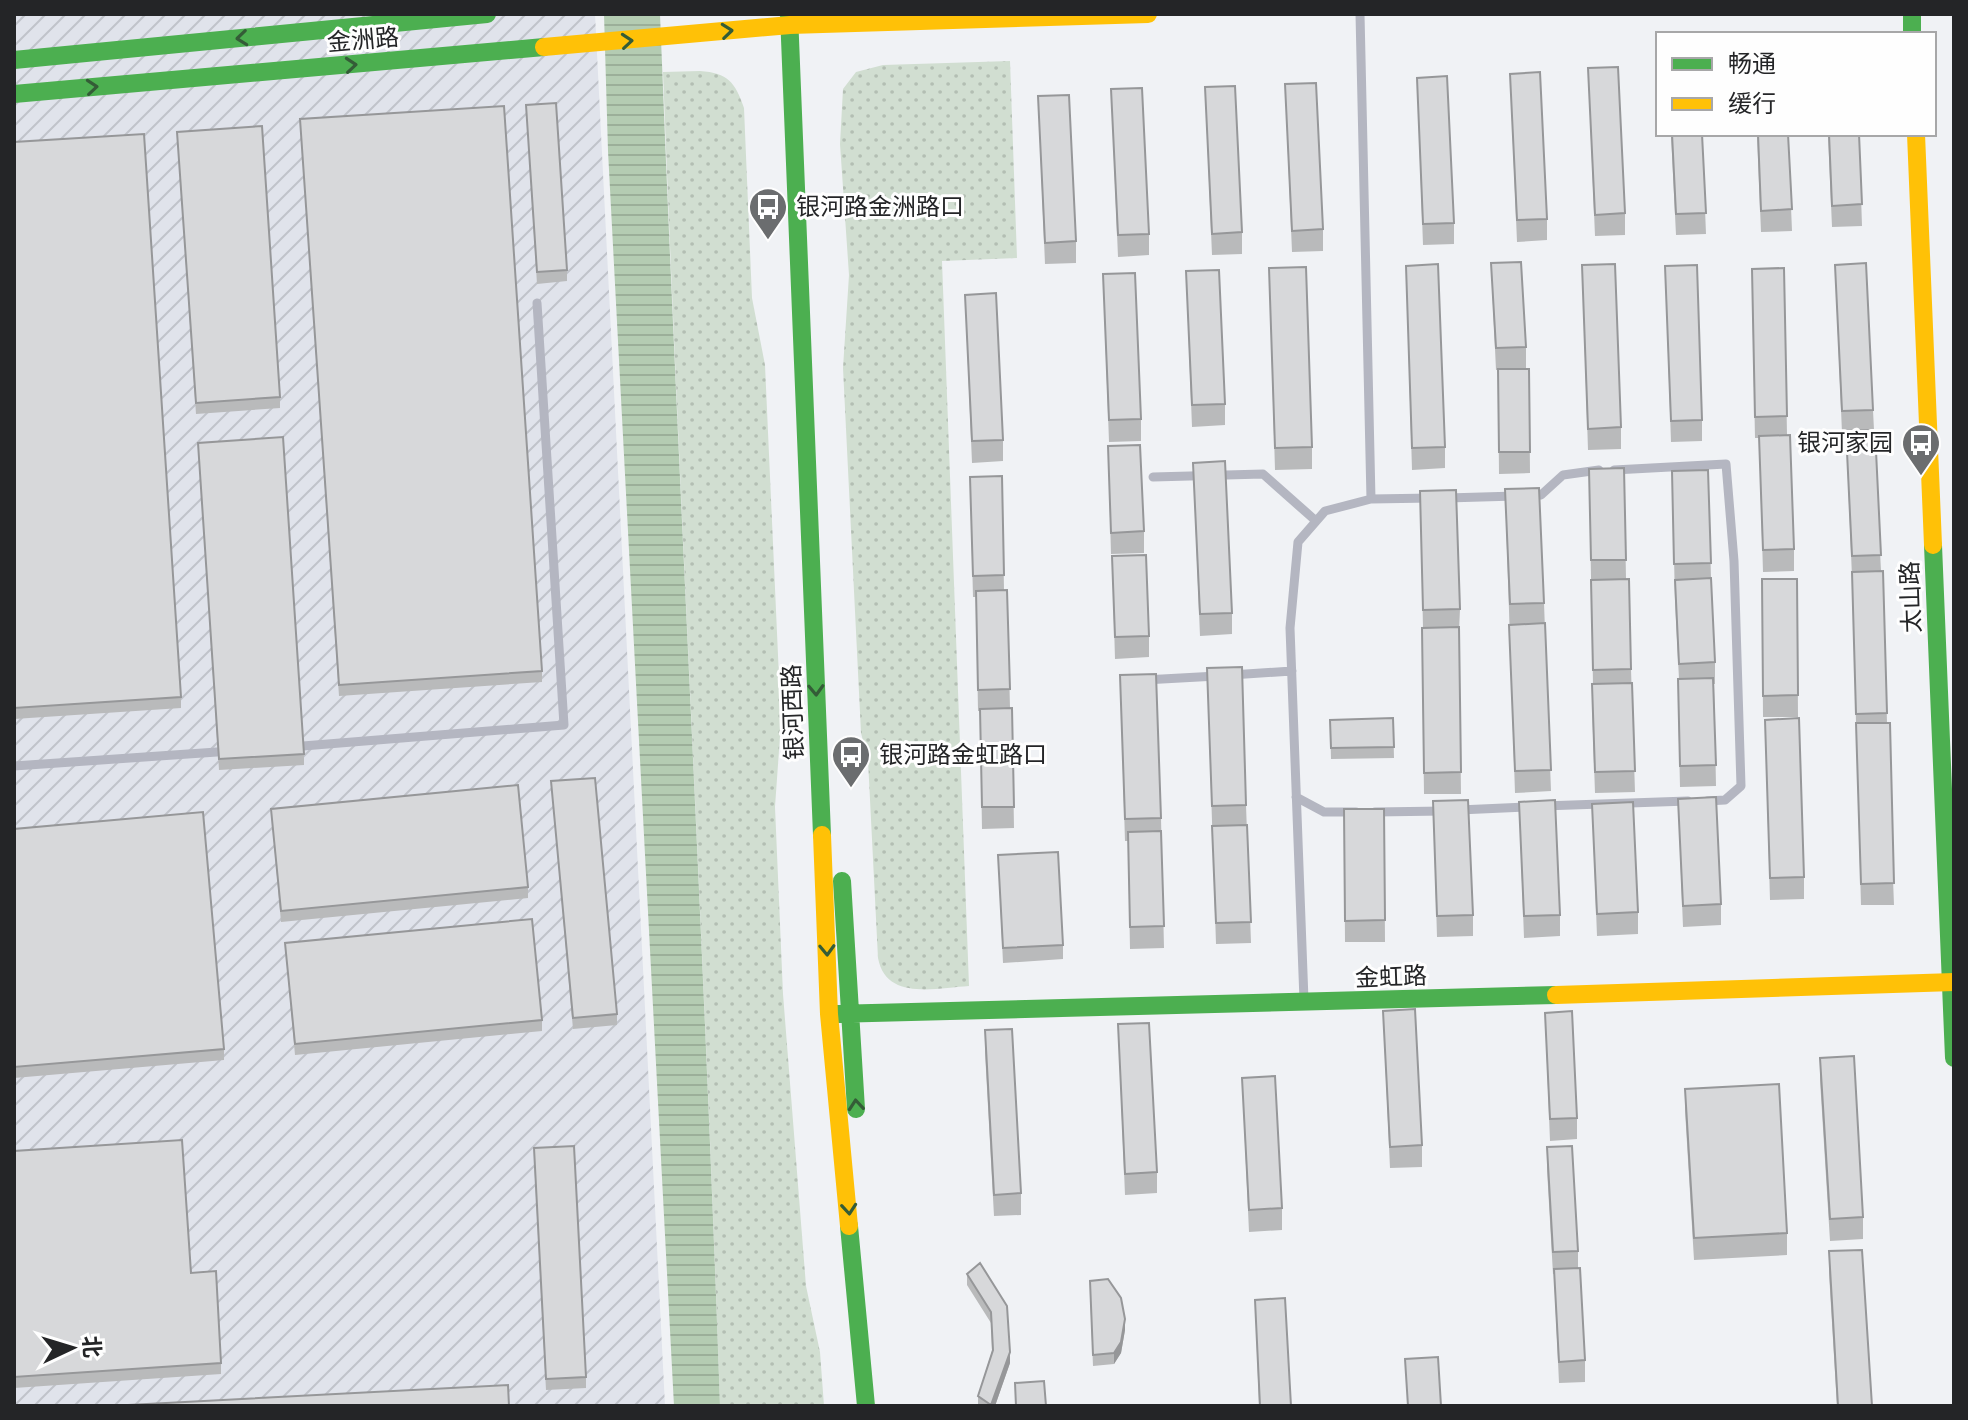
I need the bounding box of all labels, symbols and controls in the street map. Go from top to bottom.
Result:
street label: 金洲路 [326,21,400,58]
one-way arrow [721,23,734,40]
one-way arrow [236,29,249,46]
legend [1656,32,1936,136]
one-way arrow [621,33,634,50]
text: 畅通 [1728,48,1776,79]
one-way arrow [345,57,358,74]
one-way arrow [86,79,99,96]
text: 缓行 [1728,88,1776,119]
bus stop icon: 银河路金洲路口 [747,186,789,241]
place label: 银河路金洲路口 [796,191,964,222]
bus stop icon: 银河家园 [1900,422,1942,477]
place label: 银河家园 [1797,427,1893,458]
street label: 太山路 [1894,560,1927,634]
street label: 银河西路 [775,664,810,761]
one-way arrow [807,684,824,697]
bus stop icon: 银河路金虹路口 [830,734,872,789]
place label: 银河路金虹路口 [879,739,1047,770]
one-way arrow [818,944,835,957]
street label: 金虹路 [1354,960,1428,993]
one-way arrow [848,1098,865,1111]
one-way arrow [840,1203,857,1216]
north arrow [32,1308,112,1388]
text: 北 [77,1335,107,1359]

